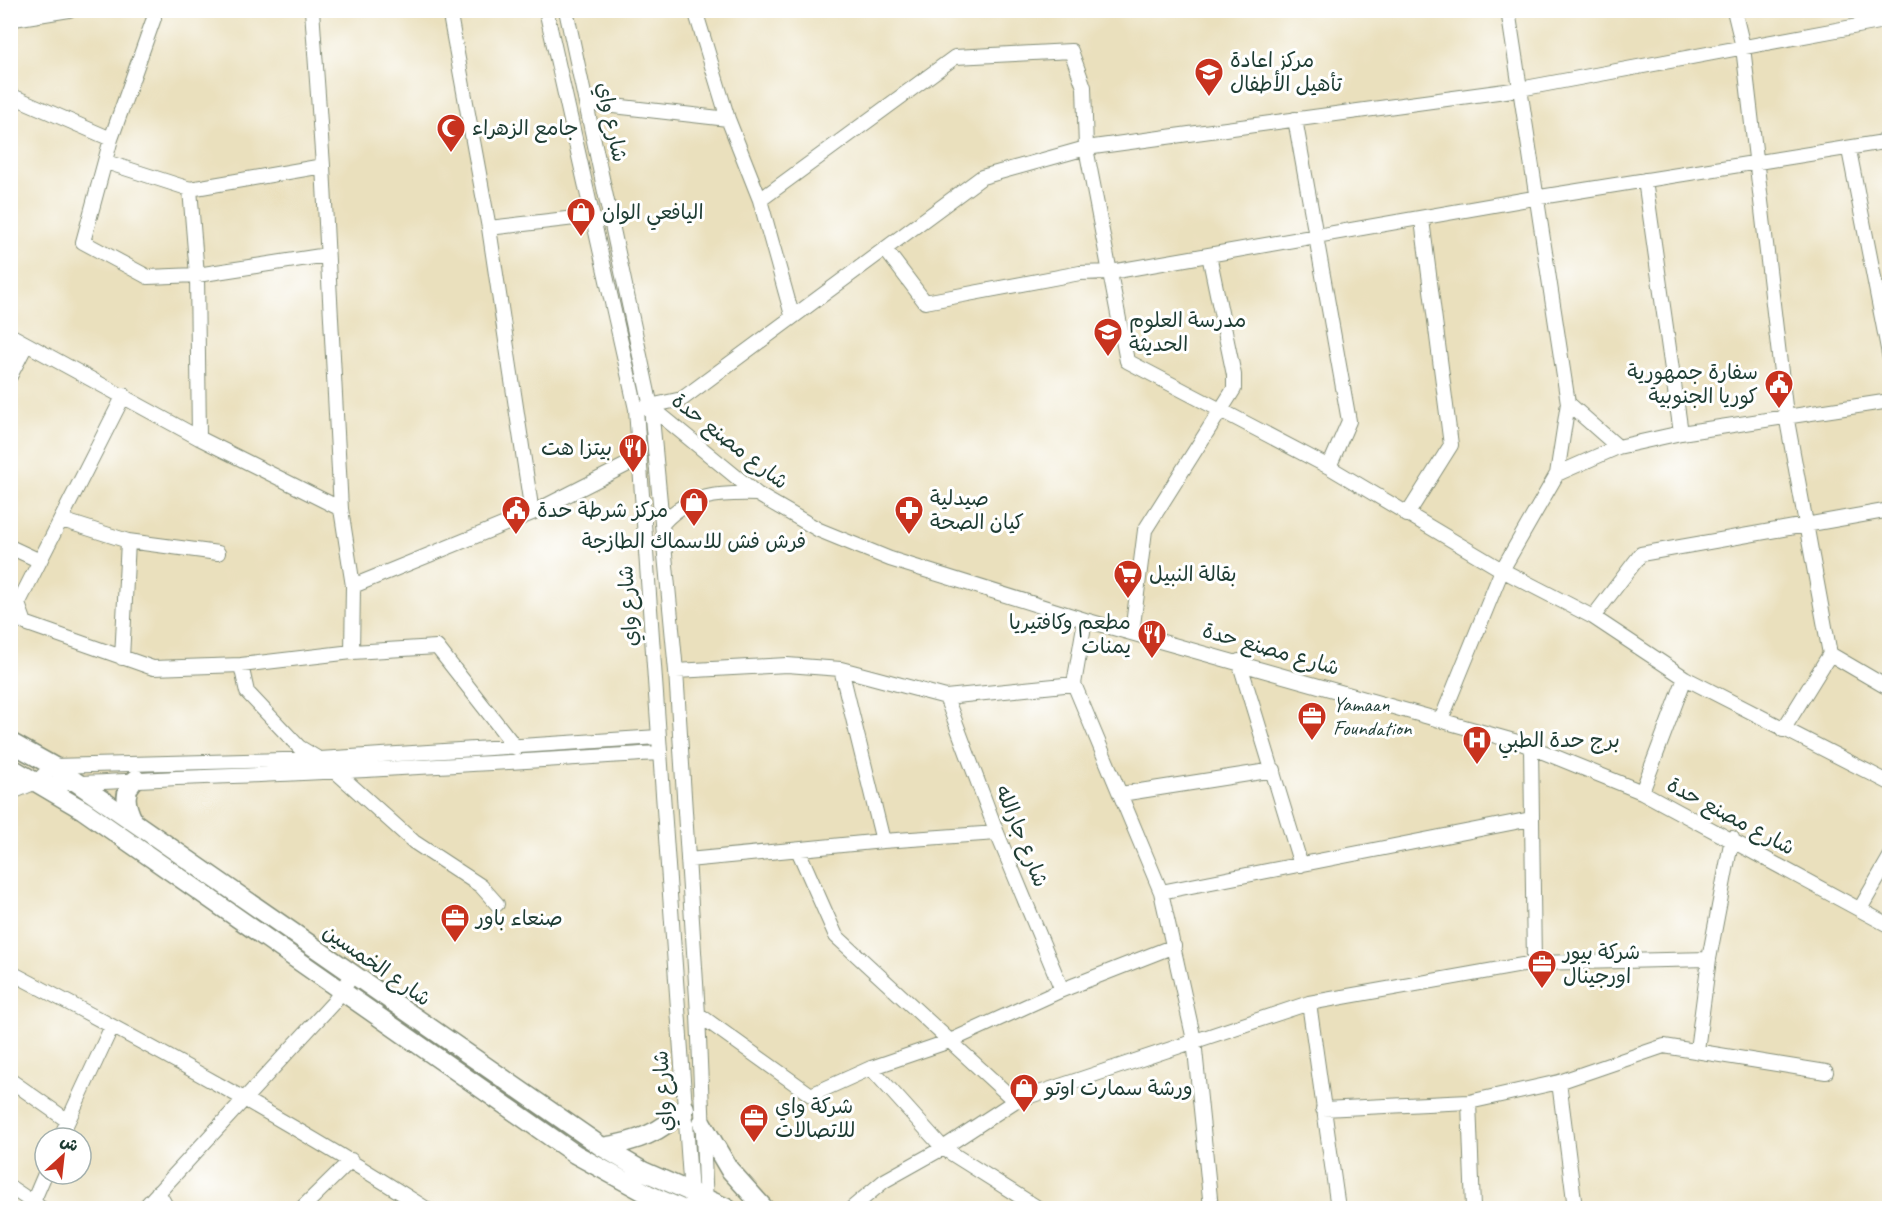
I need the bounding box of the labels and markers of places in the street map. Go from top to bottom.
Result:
place label: مركز اعادة تأهيل الأطفال [1230,47,1343,97]
school or university icon: مركز اعادة تأهيل الأطفال [1193,56,1225,98]
mosque icon: جامع الزهراء [435,112,467,154]
place label: جامع الزهراء [472,115,579,143]
shop icon: اليافعي الوان [565,196,597,238]
place label: اليافعي الوان [602,199,704,231]
place label: مدرسة العلوم الحديثة [1129,307,1246,357]
school or university icon: مدرسة العلوم الحديثة [1092,316,1124,358]
place label: سفارة جمهورية كوريا الجنوبية [1627,359,1758,410]
public building icon: سفارة جمهورية كوريا الجنوبية [1763,368,1795,410]
restaurant icon: بيتزا هت [617,432,649,474]
place label: بيتزا هت [541,435,612,461]
place label: صيدلية كيان الصحة [930,485,1024,535]
shop icon: فرش فش للاسماك الطازجة [678,486,710,528]
public building icon: مركز شرطة حدة [500,494,532,536]
pharmacy icon: صيدلية كيان الصحة [893,494,925,536]
place label: مركز شرطة حدة [537,497,668,523]
place label: فرش فش للاسماك الطازجة [582,528,806,554]
supermarket icon: بقالة النبيل [1112,558,1144,600]
place label: بقالة النبيل [1149,561,1237,587]
place label: مطعم وكافتيريا يمنات [1009,609,1131,659]
restaurant icon: مطعم وكافتيريا يمنات [1136,618,1168,660]
place label: Yamaan Foundation [1333,691,1412,741]
office icon: Yamaan Foundation [1296,700,1328,742]
hospital icon: برج حدة الطبي [1461,724,1493,766]
place label: برج حدة الطبي [1498,727,1620,759]
office icon: صنعاء باور [439,902,471,944]
place label: صنعاء باور [474,905,563,931]
place label: شركة بيور اورجينال [1561,939,1640,989]
office icon: شركة بيور اورجينال [1526,948,1558,990]
shop icon: ورشة سمارت اوتو [1008,1072,1040,1114]
place label: ورشة سمارت اوتو [1043,1075,1193,1101]
place label: شركة واي للاتصالات [775,1093,855,1143]
office icon: شركة واي للاتصالات [738,1102,770,1144]

